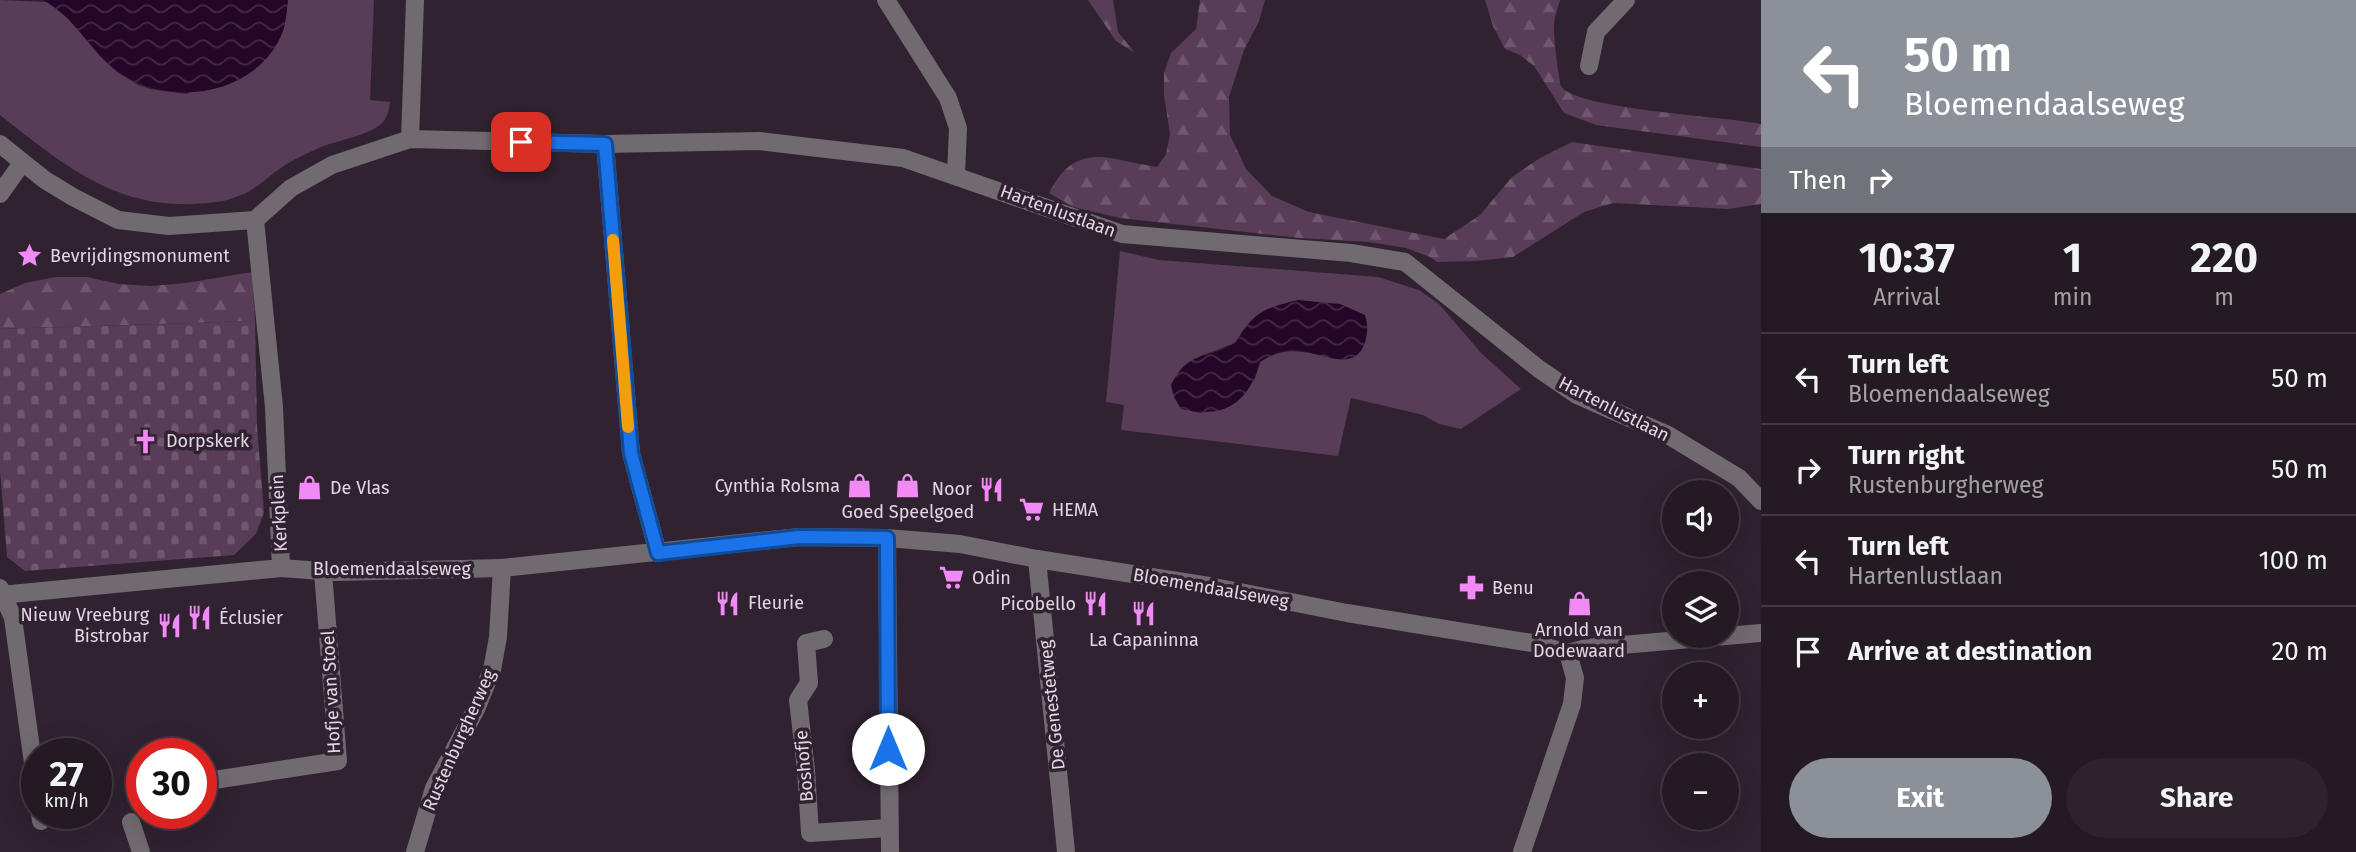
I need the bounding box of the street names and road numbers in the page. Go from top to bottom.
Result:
street label: Hartenlustlaan [997,180,1119,242]
street label: Hartenlustlaan [1555,372,1673,446]
street label: Kerkplein [266,474,292,552]
street label: Bloemendaalseweg [313,558,472,580]
street label: Bloemendaalseweg [1131,563,1291,613]
street label: Hofje van Stoel [317,630,345,754]
street label: De Genestetweg [1034,638,1070,771]
street label: Rustenburgherweg [418,665,500,814]
street label: Boshofje [790,729,818,803]

